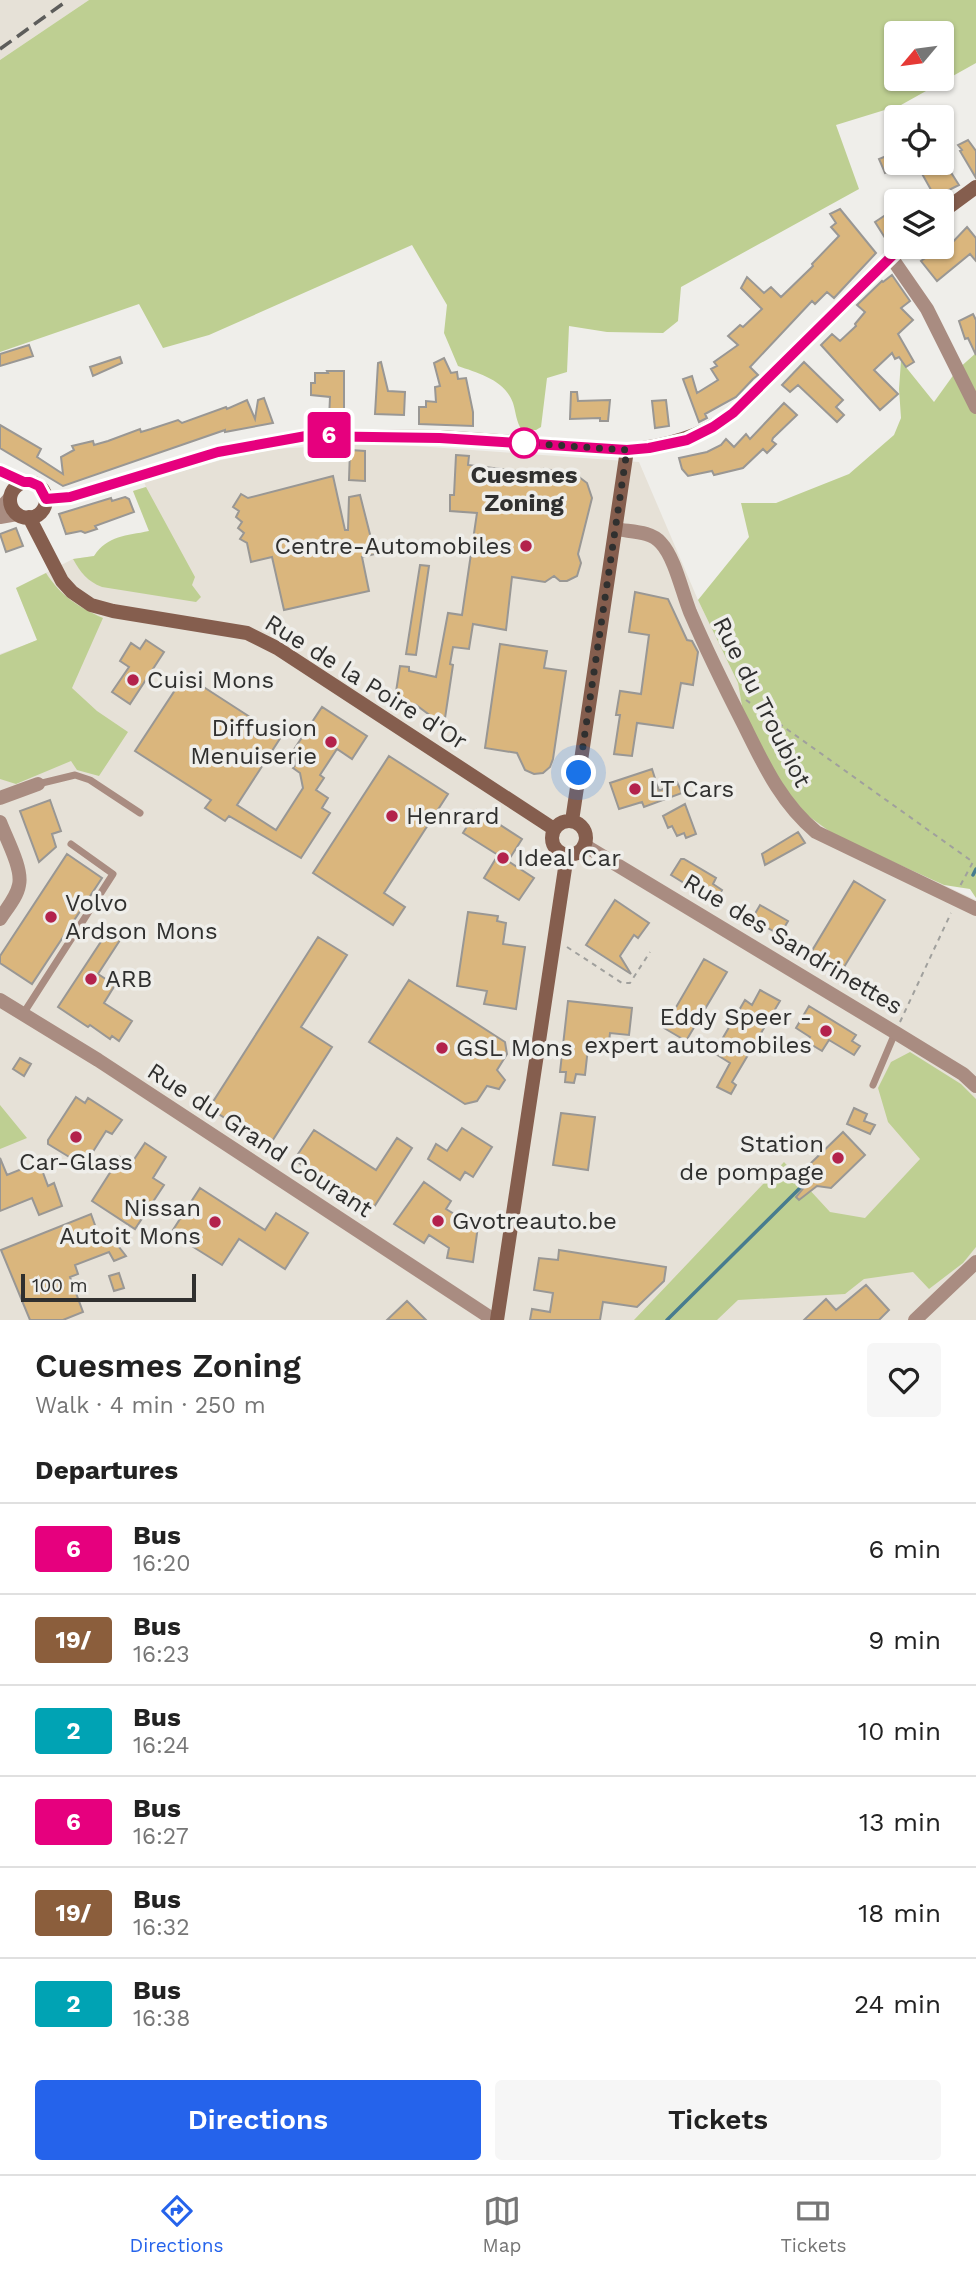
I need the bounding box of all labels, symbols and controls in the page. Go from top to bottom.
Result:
north arrow [884,21,954,91]
map controls [884,21,954,259]
button: locate [884,105,954,175]
button: layers [884,189,954,259]
line badge: 6 [306,412,352,458]
text: 6 [322,421,336,449]
marker: Cuesmes Zoning [509,428,539,458]
place label: Cuesmes Zoning [470,461,578,517]
place label: Centre-Automobiles [275,532,512,560]
marker: Centre-Automobiles [518,538,534,554]
street label: Rue de la Poire d'Or [260,608,472,756]
street label: Rue du Troubiot [707,612,817,792]
place label: Cuisi Mons [147,666,274,694]
marker: Cuisi Mons [125,672,141,688]
place label: Diffusion Menuiserie [190,714,317,770]
marker: Diffusion Menuiserie [323,734,339,750]
your location [561,755,596,790]
place label: LT Cars [649,775,734,803]
marker: LT Cars [627,781,643,797]
place label: Henrard [406,802,500,830]
marker: Henrard [384,808,400,824]
place label: Ideal Car [517,844,621,872]
marker: Ideal Car [495,850,511,866]
street label: Rue des Sandrinettes [678,867,908,1021]
place label: Volvo Ardson Mons [65,889,218,945]
marker: Volvo Ardson Mons [43,909,59,925]
place label: ARB [105,965,152,993]
marker: ARB [83,971,99,987]
place label: Eddy Speer - expert automobiles [584,1003,812,1059]
marker: Eddy Speer - expert automobiles [818,1023,834,1039]
place label: GSL Mons [456,1034,573,1062]
marker: GSL Mons [434,1040,450,1056]
street label: Rue du Grand Courant [142,1057,378,1223]
marker: Car-Glass [68,1129,84,1145]
place label: Station de pompage [679,1130,824,1186]
place label: Car-Glass [19,1148,133,1176]
marker: Station de pompage [830,1150,846,1166]
place label: Nissan Autoit Mons [59,1194,201,1250]
place label: Gvotreauto.be [452,1207,617,1235]
marker: Gvotreauto.be [430,1213,446,1229]
marker: Nissan Autoit Mons [207,1214,223,1230]
scale bar [21,1271,196,1303]
text: 100 m [32,1274,88,1297]
button: heart [867,1343,941,1417]
text: Cuesmes Zoning [35,1346,301,1385]
text: Walk · 4 min · 250 m [35,1392,266,1419]
text: Departures [35,1455,178,1485]
text: Bus [133,1520,181,1550]
text: 6 min [869,1534,941,1564]
text: 6 [66,1535,81,1563]
text: 16:20 [133,1550,190,1577]
text: Bus [133,1611,181,1641]
text: 9 min [868,1625,941,1655]
text: 19/ [56,1626,91,1654]
text: 16:23 [133,1641,190,1668]
text: Bus [133,1702,181,1732]
text: 10 min [858,1716,941,1746]
text: 2 [66,1717,81,1745]
text: 16:24 [133,1732,190,1759]
text: Bus [133,1793,181,1823]
text: 13 min [859,1807,941,1837]
text: 6 [66,1808,81,1836]
text: 16:27 [133,1823,189,1850]
text: Bus [133,1884,181,1914]
text: 18 min [858,1898,941,1928]
text: 19/ [56,1899,91,1927]
text: 16:32 [133,1914,190,1941]
text: Bus [133,1975,181,2005]
text: 24 min [854,1989,941,2019]
text: 2 [66,1990,81,2018]
text: 16:38 [133,2005,190,2032]
button: Directions [35,2080,481,2160]
button: Tickets [495,2080,941,2160]
tab: Directions [130,2192,223,2257]
tab: Map [483,2192,521,2257]
tab: Tickets [780,2192,846,2257]

